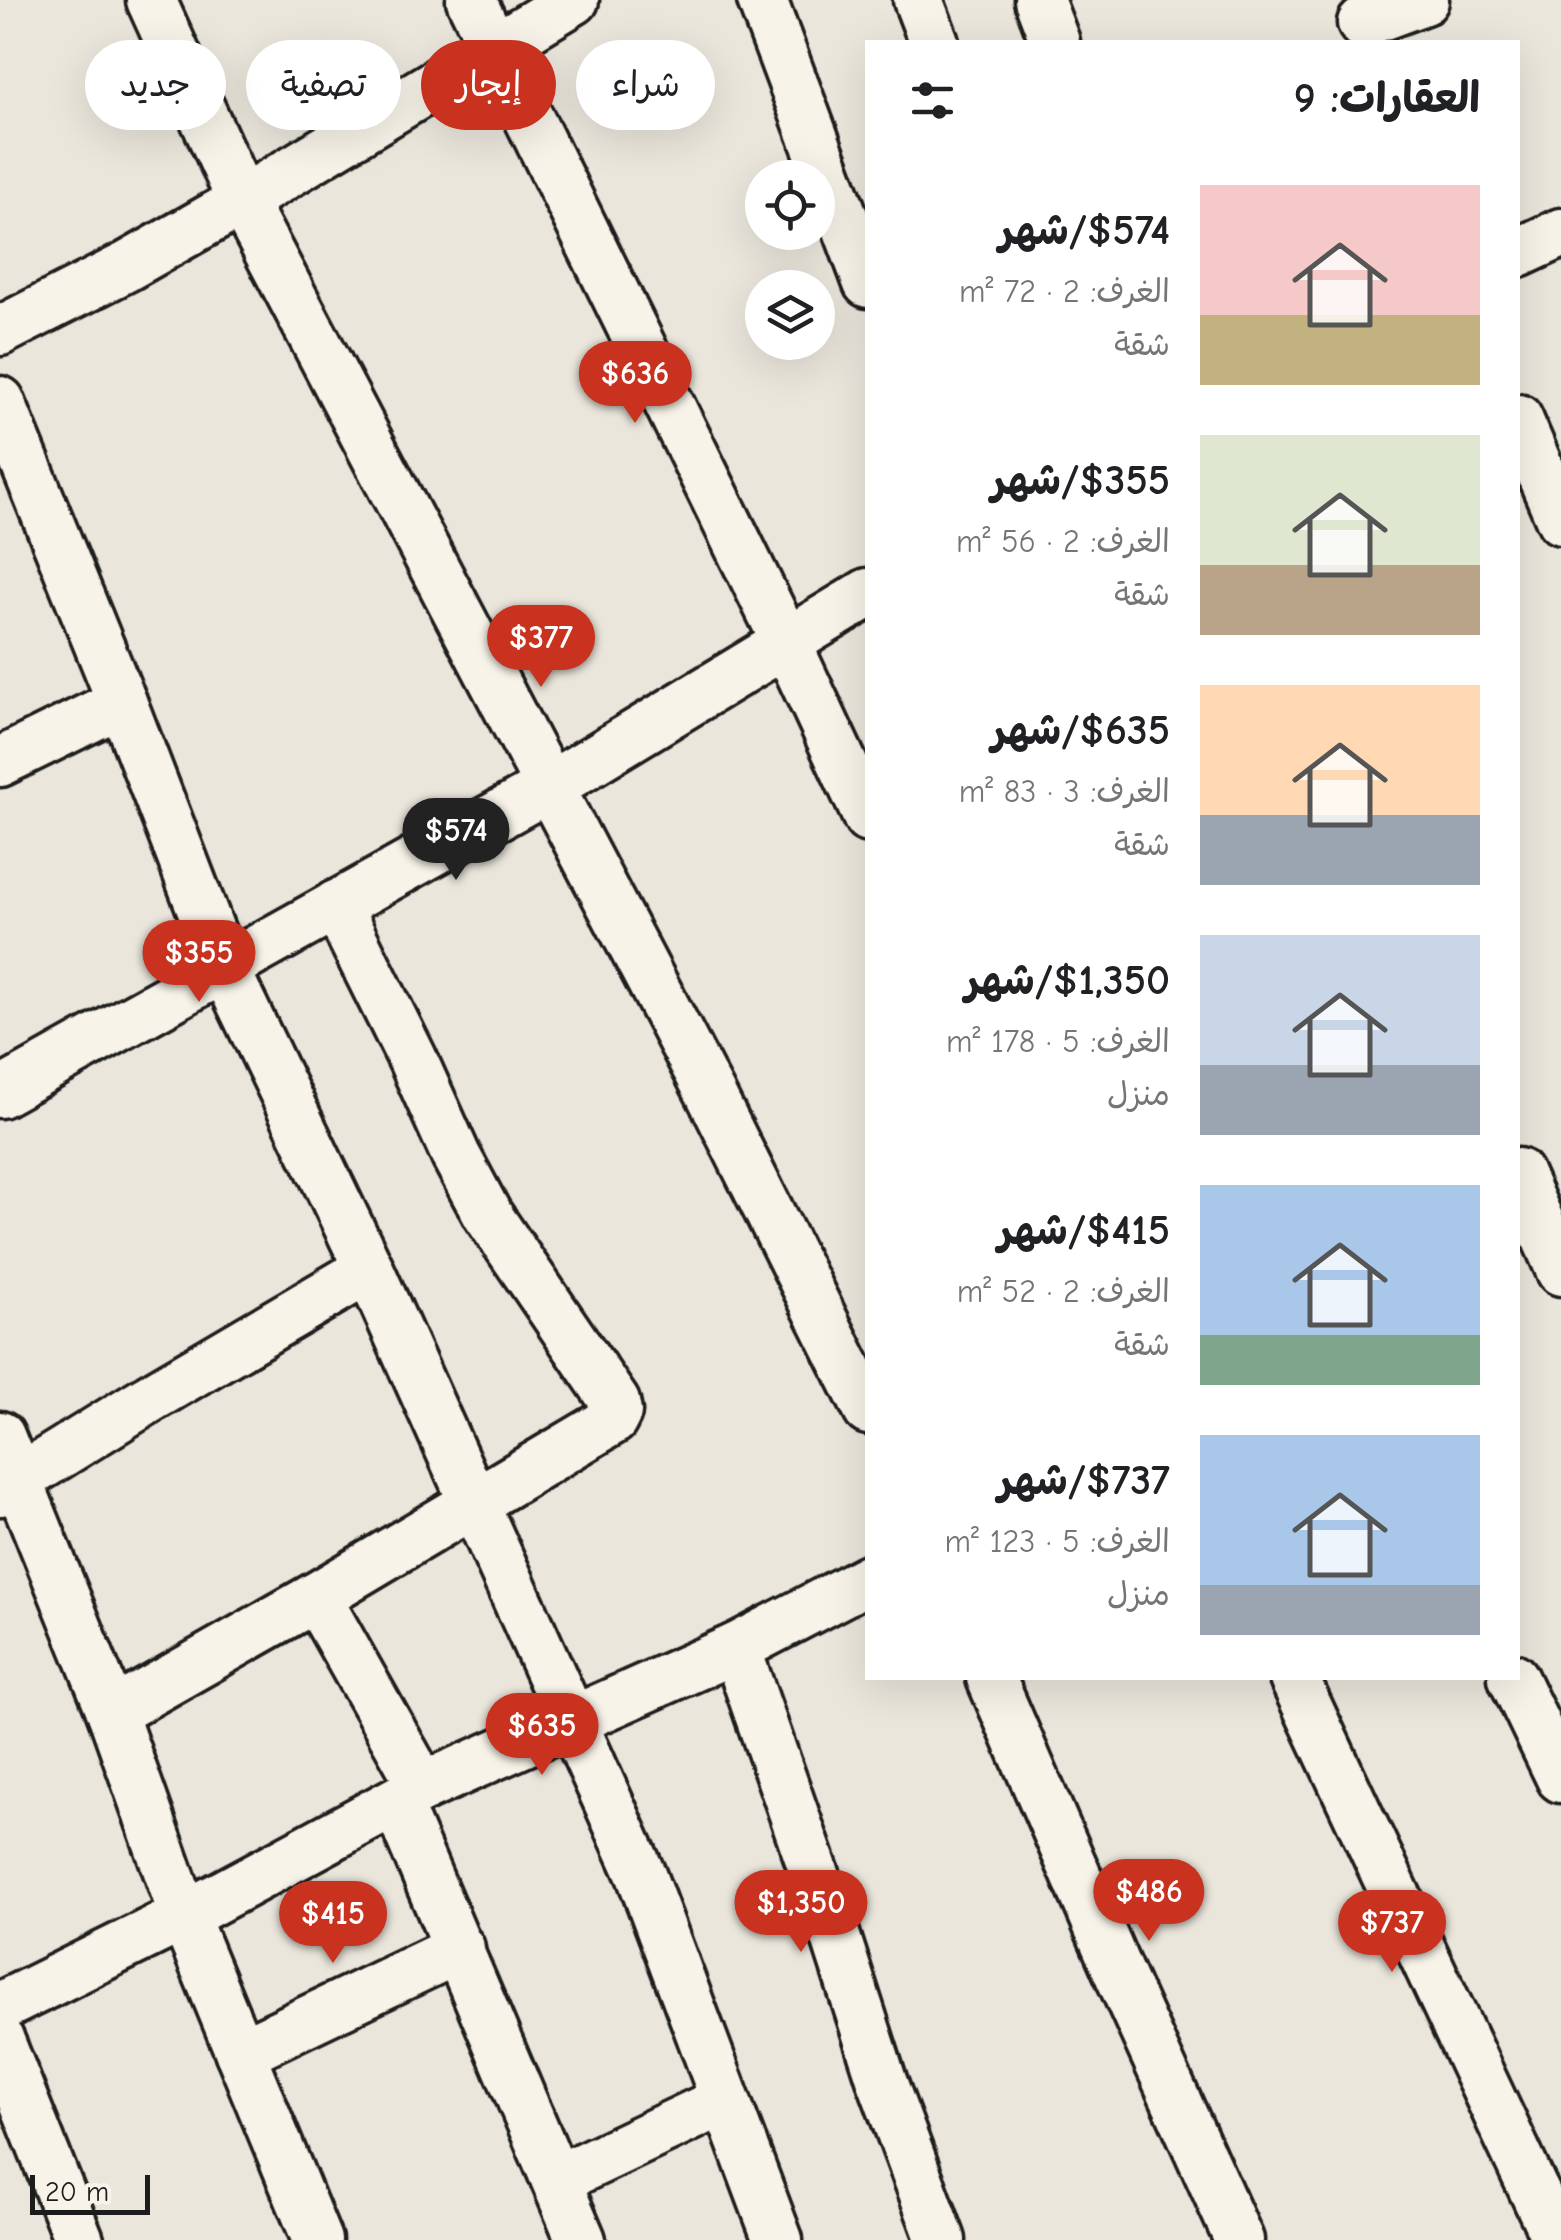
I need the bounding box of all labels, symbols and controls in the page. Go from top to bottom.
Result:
chip: جديد [85,40,226,130]
chip: تصفية [246,40,401,130]
chip: إيجار [421,40,556,130]
chip: شراء [576,40,715,130]
icon: filters [905,73,960,128]
text: العقارات: 9 [1294,74,1480,123]
map controls [745,160,835,360]
button: locate [745,160,835,250]
text: $574/شهر [999,206,1170,255]
icon: home [1280,225,1400,345]
button: layers [745,270,835,360]
text: الغرف: 2 · 72 m² [959,273,1170,310]
text: شقة [1114,326,1170,363]
pin: $636 [576,341,694,426]
text: $636 [601,355,669,392]
text: $355/شهر [991,456,1170,505]
icon: home [1280,475,1400,595]
text: الغرف: 2 · 56 m² [956,523,1170,560]
text: شقة [1114,576,1170,613]
pin: $377 [482,605,600,690]
text: $377 [509,619,573,656]
text: $635/شهر [992,706,1170,755]
icon: home [1280,725,1400,845]
text: الغرف: 3 · 83 m² [959,773,1170,810]
pin: $574 [397,798,515,883]
text: $574 [424,812,488,849]
text: شقة [1114,826,1170,863]
pin: $355 [140,920,258,1005]
text: $355 [164,934,234,971]
text: $1,350/شهر [965,956,1170,1005]
icon: home [1280,975,1400,1095]
text: الغرف: 5 · 178 m² [946,1023,1170,1060]
text: منزل [1107,1076,1170,1113]
text: $415/شهر [998,1206,1170,1255]
icon: home [1280,1225,1400,1345]
text: الغرف: 2 · 52 m² [957,1273,1170,1310]
text: شقة [1114,1326,1170,1363]
text: $737/شهر [998,1456,1170,1505]
icon: home [1280,1475,1400,1595]
text: الغرف: 5 · 123 m² [945,1523,1170,1560]
text: منزل [1107,1576,1170,1613]
pin: $635 [483,1693,601,1778]
text: $635 [508,1707,576,1744]
pin: $486 [1090,1859,1208,1944]
pin: $1,350 [720,1870,882,1955]
text: $486 [1115,1873,1183,1910]
pin: $415 [274,1881,392,1966]
text: $1,350 [756,1884,846,1921]
pin: $737 [1333,1890,1451,1975]
text: $415 [301,1895,365,1932]
text: $737 [1360,1904,1424,1941]
scale bar [30,2170,150,2214]
text: 20 m [45,2176,109,2208]

